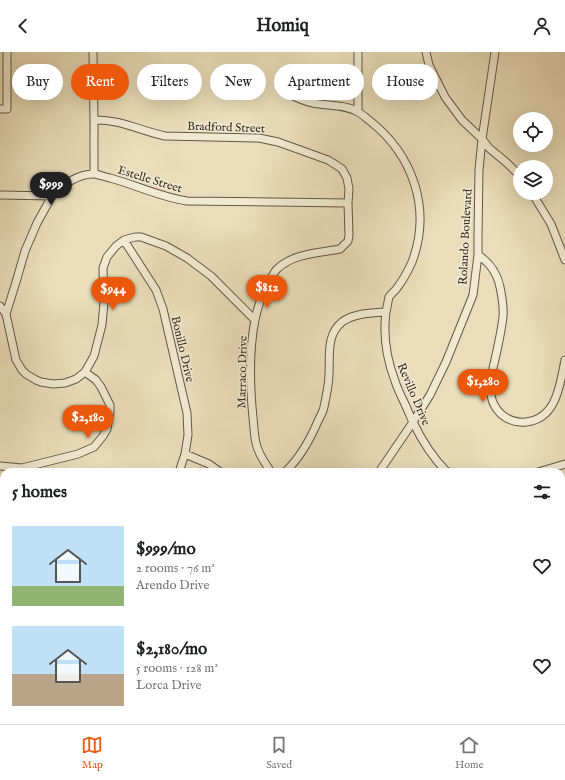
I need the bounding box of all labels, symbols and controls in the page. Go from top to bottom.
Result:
icon: back [12,15,34,37]
text: Homiq [256,15,309,38]
icon: person [531,15,553,37]
chip: Buy [12,64,63,100]
chip: Rent [71,64,129,100]
chip: Filters [137,64,202,100]
chip: New [210,64,266,100]
chip: Apartment [274,64,364,100]
chip: House [372,64,438,100]
map controls [513,112,553,200]
button: locate [513,112,553,152]
street label: Bradford Street [187,119,265,136]
button: layers [513,160,553,200]
street label: Estelle Street [116,163,184,196]
pin: $999 [27,172,75,206]
text: $999 [39,176,63,193]
street label: Rolando Boulevard [455,188,476,286]
pin: $812 [243,275,291,309]
pin: $944 [89,277,137,311]
text: $812 [255,279,279,296]
text: $944 [100,281,126,298]
street label: Bonillo Drive [168,315,198,384]
street label: Marraco Drive [234,335,251,408]
street label: Revillo Drive [394,361,434,428]
pin: $1,280 [450,369,516,403]
text: $1,280 [466,373,500,390]
pin: $2,180 [55,405,121,439]
text: $2,180 [71,409,105,426]
icon: filters [531,481,553,503]
text: 5 homes [12,482,67,503]
text: $999/mo [136,539,196,560]
icon: home [44,542,92,590]
icon: heart [531,555,553,577]
text: 2 rooms · 76 m² [136,560,215,577]
text: Arendo Drive [136,577,210,594]
text: $2,180/mo [136,639,207,660]
icon: home [44,642,92,690]
icon: heart [531,655,553,677]
text: 5 rooms · 128 m² [136,660,218,677]
text: Lorca Drive [136,677,201,694]
tab: Map [81,734,103,772]
tab: Saved [266,734,292,772]
tab: Home [455,734,484,772]

